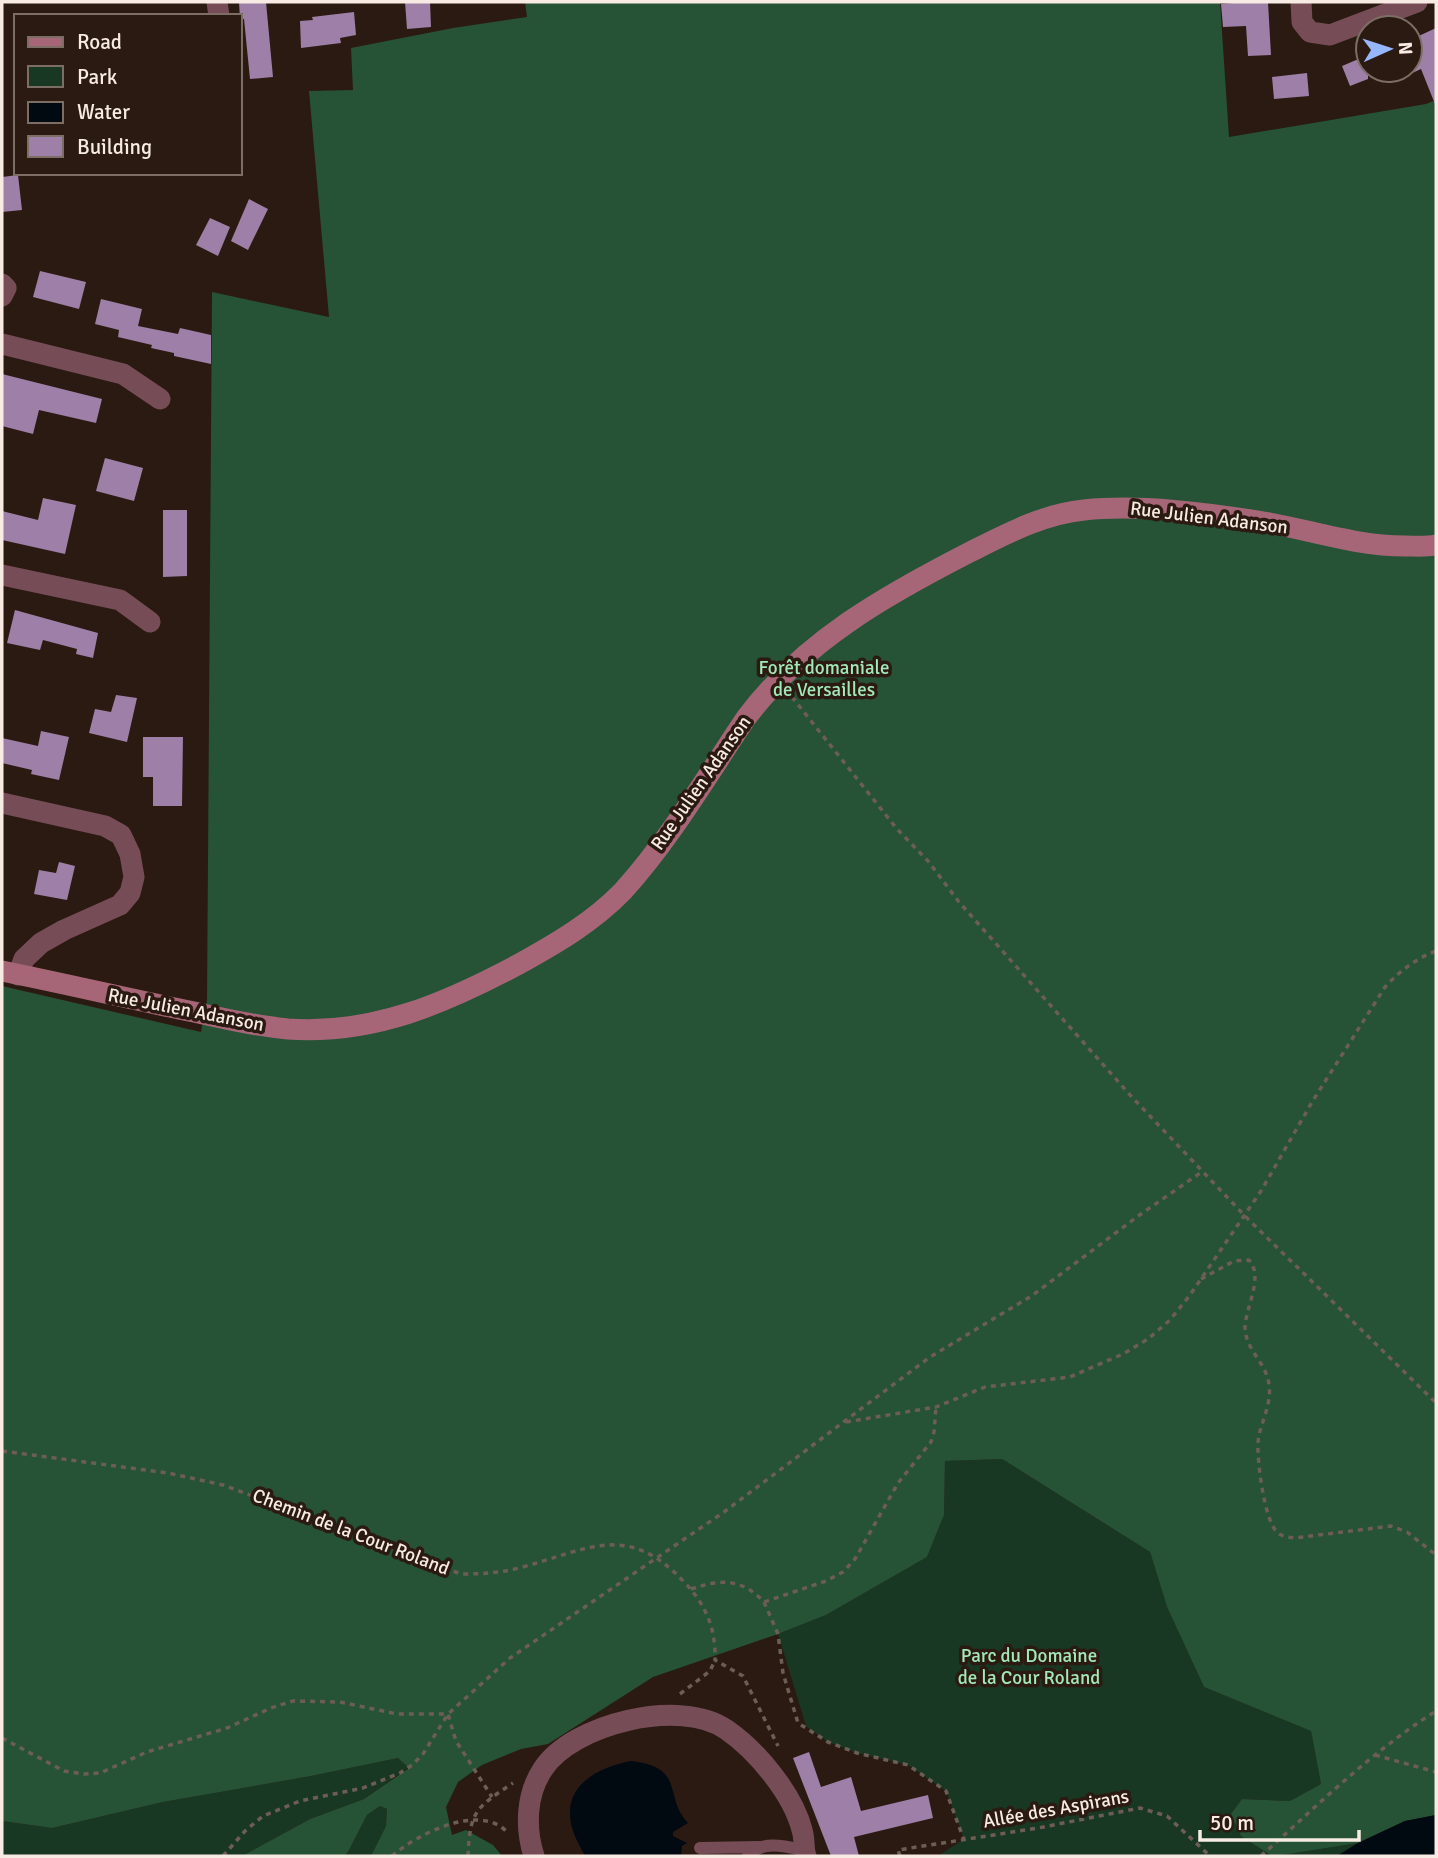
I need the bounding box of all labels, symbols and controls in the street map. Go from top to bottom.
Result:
legend [14,14,242,175]
north arrow [1354,14,1424,84]
text: Road [77,29,122,55]
text: N [1393,41,1417,55]
text: Park [77,64,118,90]
text: Water [77,99,130,125]
text: Building [77,134,152,160]
street label: Rue Julien Adanson [1129,496,1289,540]
park label: Forêt domaniale de Versailles [759,656,890,702]
street label: Rue Julien Adanson [646,711,756,855]
street label: Rue Julien Adanson [106,983,266,1037]
street label: Chemin de la Cour Roland [249,1483,453,1581]
park label: Parc du Domaine de la Cour Roland [958,1644,1100,1690]
street label: Allée des Aspirans [981,1784,1131,1834]
scale bar [1200,1798,1359,1842]
text: 50 m [1210,1810,1254,1836]

